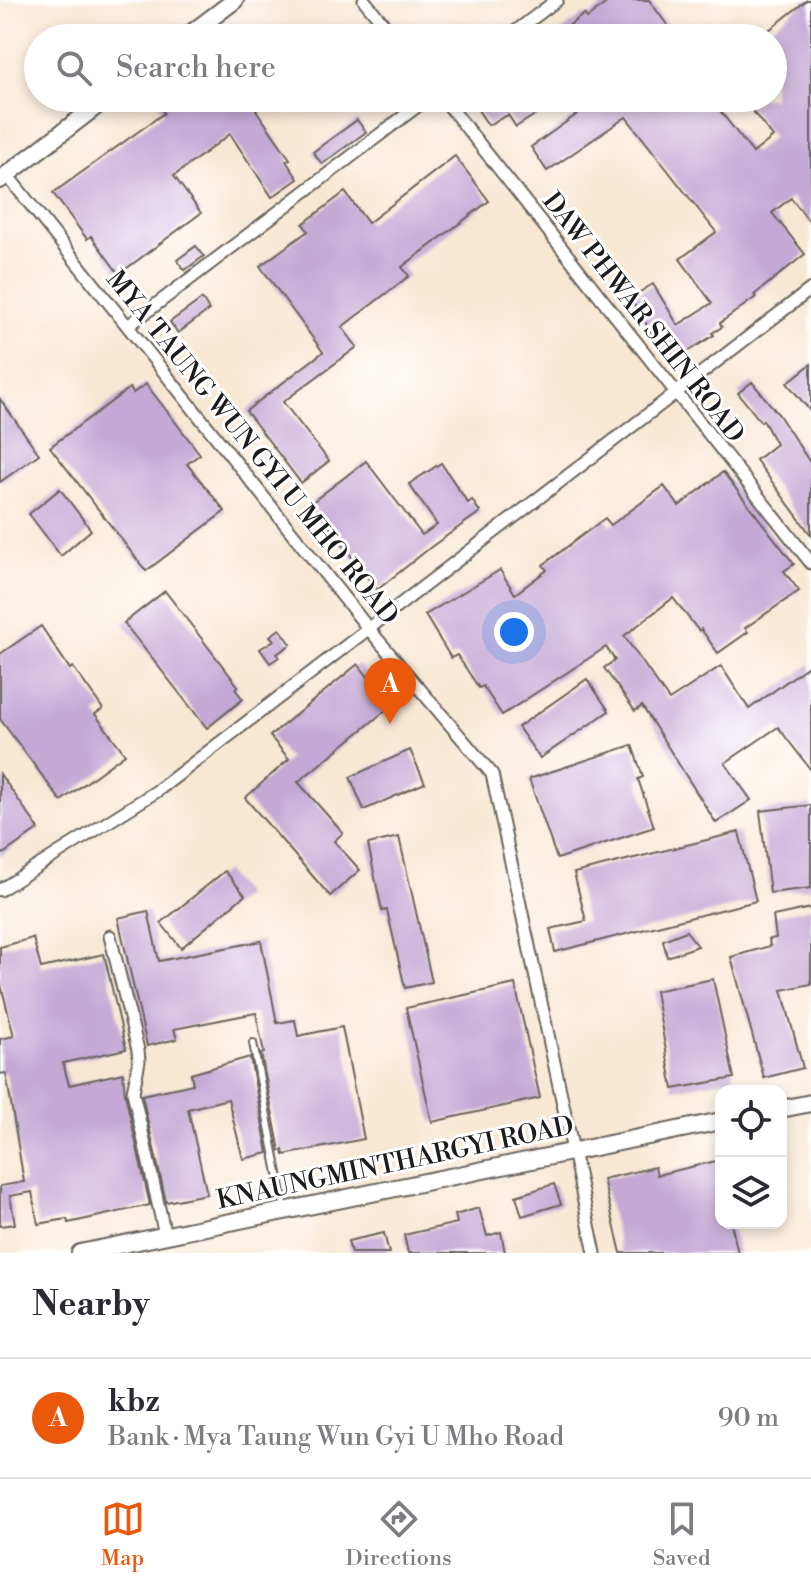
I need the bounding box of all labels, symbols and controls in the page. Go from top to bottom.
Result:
search box [24,24,787,112]
icon: search [52,46,96,90]
text: Search here [116,49,276,87]
street label: DAW PHWAR SHIN ROAD [535,186,751,449]
street label: MYA TAUNG WUN GYI U MHO ROAD [99,264,405,631]
your location [494,612,534,652]
pin: A [364,658,416,724]
map controls [715,1085,787,1229]
button: locate [715,1085,787,1157]
street label: KNAUNGMINTHARGYI ROAD [214,1109,577,1216]
button: layers [715,1157,787,1229]
text: Nearby [32,1284,150,1326]
text: kbz [108,1383,160,1421]
text: A [49,1402,67,1434]
text: 90 m [718,1402,779,1434]
text: Bank · Mya Taung Wun Gyi U Mho Road [108,1421,564,1453]
tab: Map [101,1497,145,1572]
tab: Directions [346,1497,452,1572]
tab: Saved [653,1497,710,1572]

